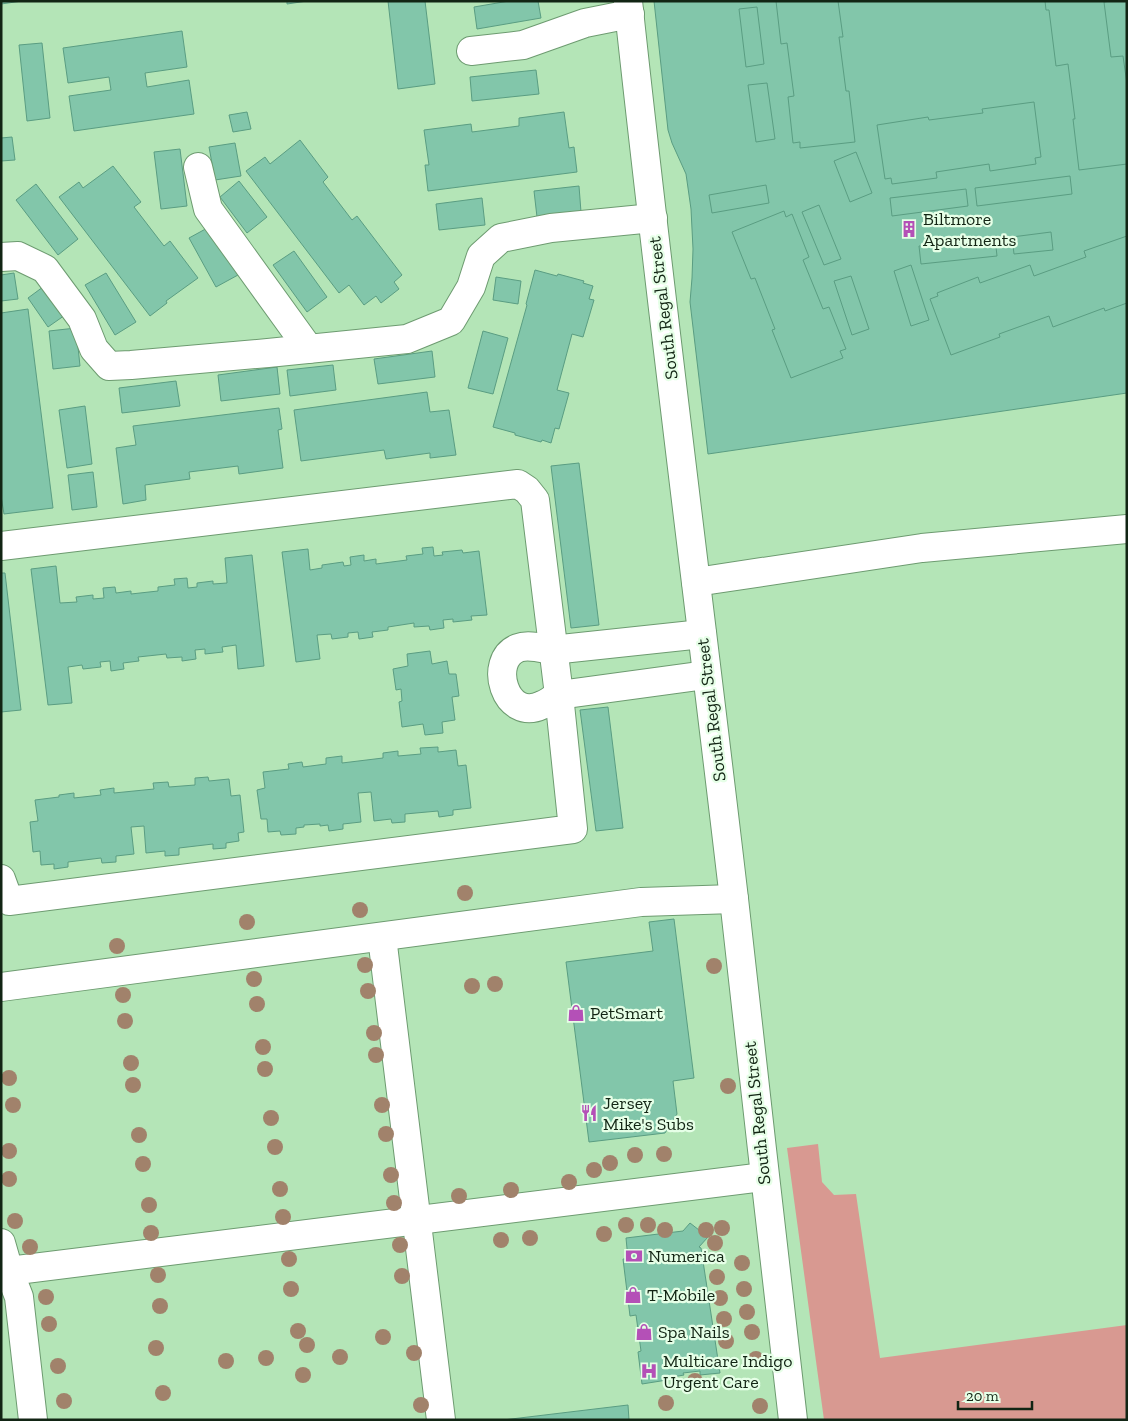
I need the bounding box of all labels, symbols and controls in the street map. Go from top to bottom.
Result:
place label: Biltmore Apartments [923,208,1016,251]
building icon: Biltmore Apartments [899,219,919,239]
street label: South Regal Street [643,235,683,381]
street label: South Regal Street [691,637,731,783]
place label: PetSmart [590,1002,663,1024]
shop icon: PetSmart [566,1003,586,1023]
street label: South Regal Street [739,1040,775,1186]
place label: Jersey Mike's Subs [603,1092,694,1135]
restaurant icon: Jersey Mike's Subs [579,1103,599,1123]
place label: Numerica [648,1245,725,1267]
bank icon: Numerica [624,1246,644,1266]
place label: T-Mobile [647,1284,715,1306]
shop icon: T-Mobile [623,1285,643,1305]
place label: Spa Nails [658,1321,730,1343]
shop icon: Spa Nails [634,1322,654,1342]
place label: Multicare Indigo Urgent Care [663,1350,792,1393]
hospital icon: Multicare Indigo Urgent Care [639,1361,659,1381]
scale bar [958,1378,1032,1410]
text: 20 m [966,1387,999,1405]

